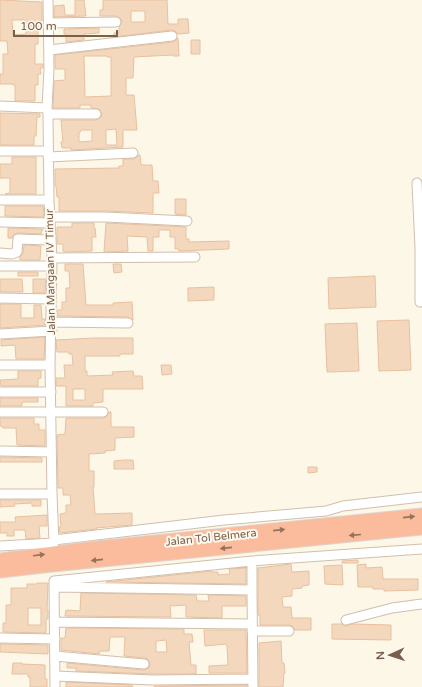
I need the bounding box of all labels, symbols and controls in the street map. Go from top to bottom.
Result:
scale bar [14,12,117,38]
text: 100 m [20,19,57,33]
street label: Jalan Mangaan IV Timur [43,208,58,335]
one-way arrow [403,513,415,520]
street label: Jalan Tol Belmera [165,526,257,549]
one-way arrow [273,526,285,533]
one-way arrow [349,531,361,538]
one-way arrow [220,544,232,551]
one-way arrow [33,552,45,558]
one-way arrow [91,557,103,564]
north arrow [370,635,410,675]
text: N [374,651,387,660]

